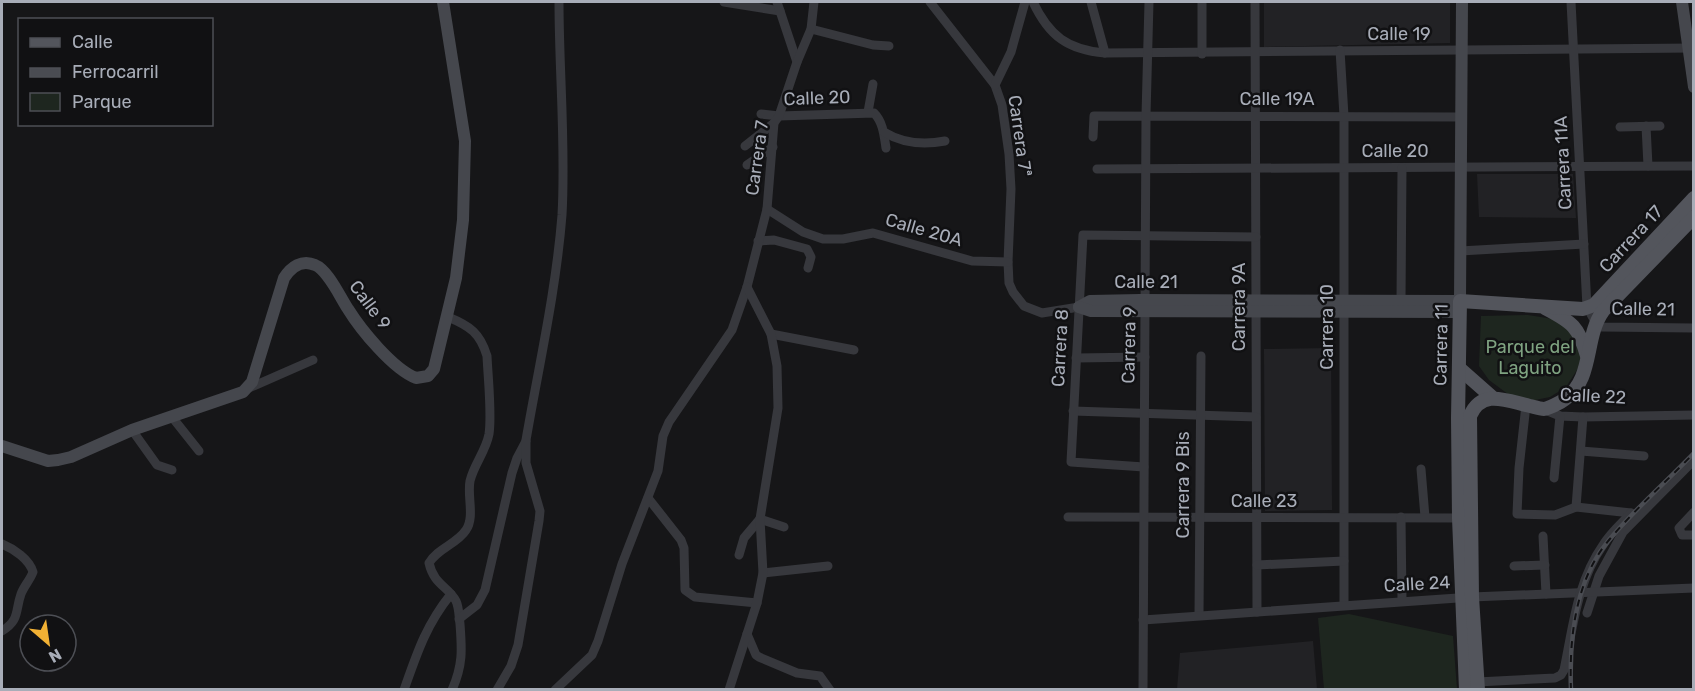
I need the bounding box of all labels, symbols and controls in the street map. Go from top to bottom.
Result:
legend [18,18,213,126]
street label: Calle 19 [1367,23,1431,45]
text: Calle [72,31,113,53]
text: Ferrocarril [72,61,159,83]
street label: Calle 20 [783,86,851,110]
street label: Calle 19A [1240,88,1314,110]
text: Parque [72,91,132,113]
street label: Carrera 7ª [1003,94,1037,178]
street label: Carrera 11A [1550,115,1576,211]
street label: Carrera 7 [741,119,773,197]
street label: Calle 20 [1361,140,1429,162]
street label: Carrera 17 [1594,201,1668,277]
street label: Calle 20A [883,209,965,251]
street label: Carrera 9A [1228,263,1250,351]
street label: Calle 21 [1114,271,1178,293]
street label: Calle 9 [344,276,396,334]
street label: Carrera 10 [1316,284,1338,370]
street label: Calle 21 [1611,297,1675,321]
street label: Carrera 11 [1429,304,1453,386]
street label: Carrera 9 [1117,306,1141,384]
street label: Carrera 8 [1047,308,1073,388]
park label: Parque del Laguito [1485,336,1575,379]
street label: Calle 22 [1559,383,1627,409]
street label: Carrera 9 Bis [1172,431,1194,539]
street label: Calle 23 [1231,490,1297,512]
street label: Calle 24 [1383,571,1451,597]
north arrow [18,613,78,673]
text: N [45,645,65,667]

